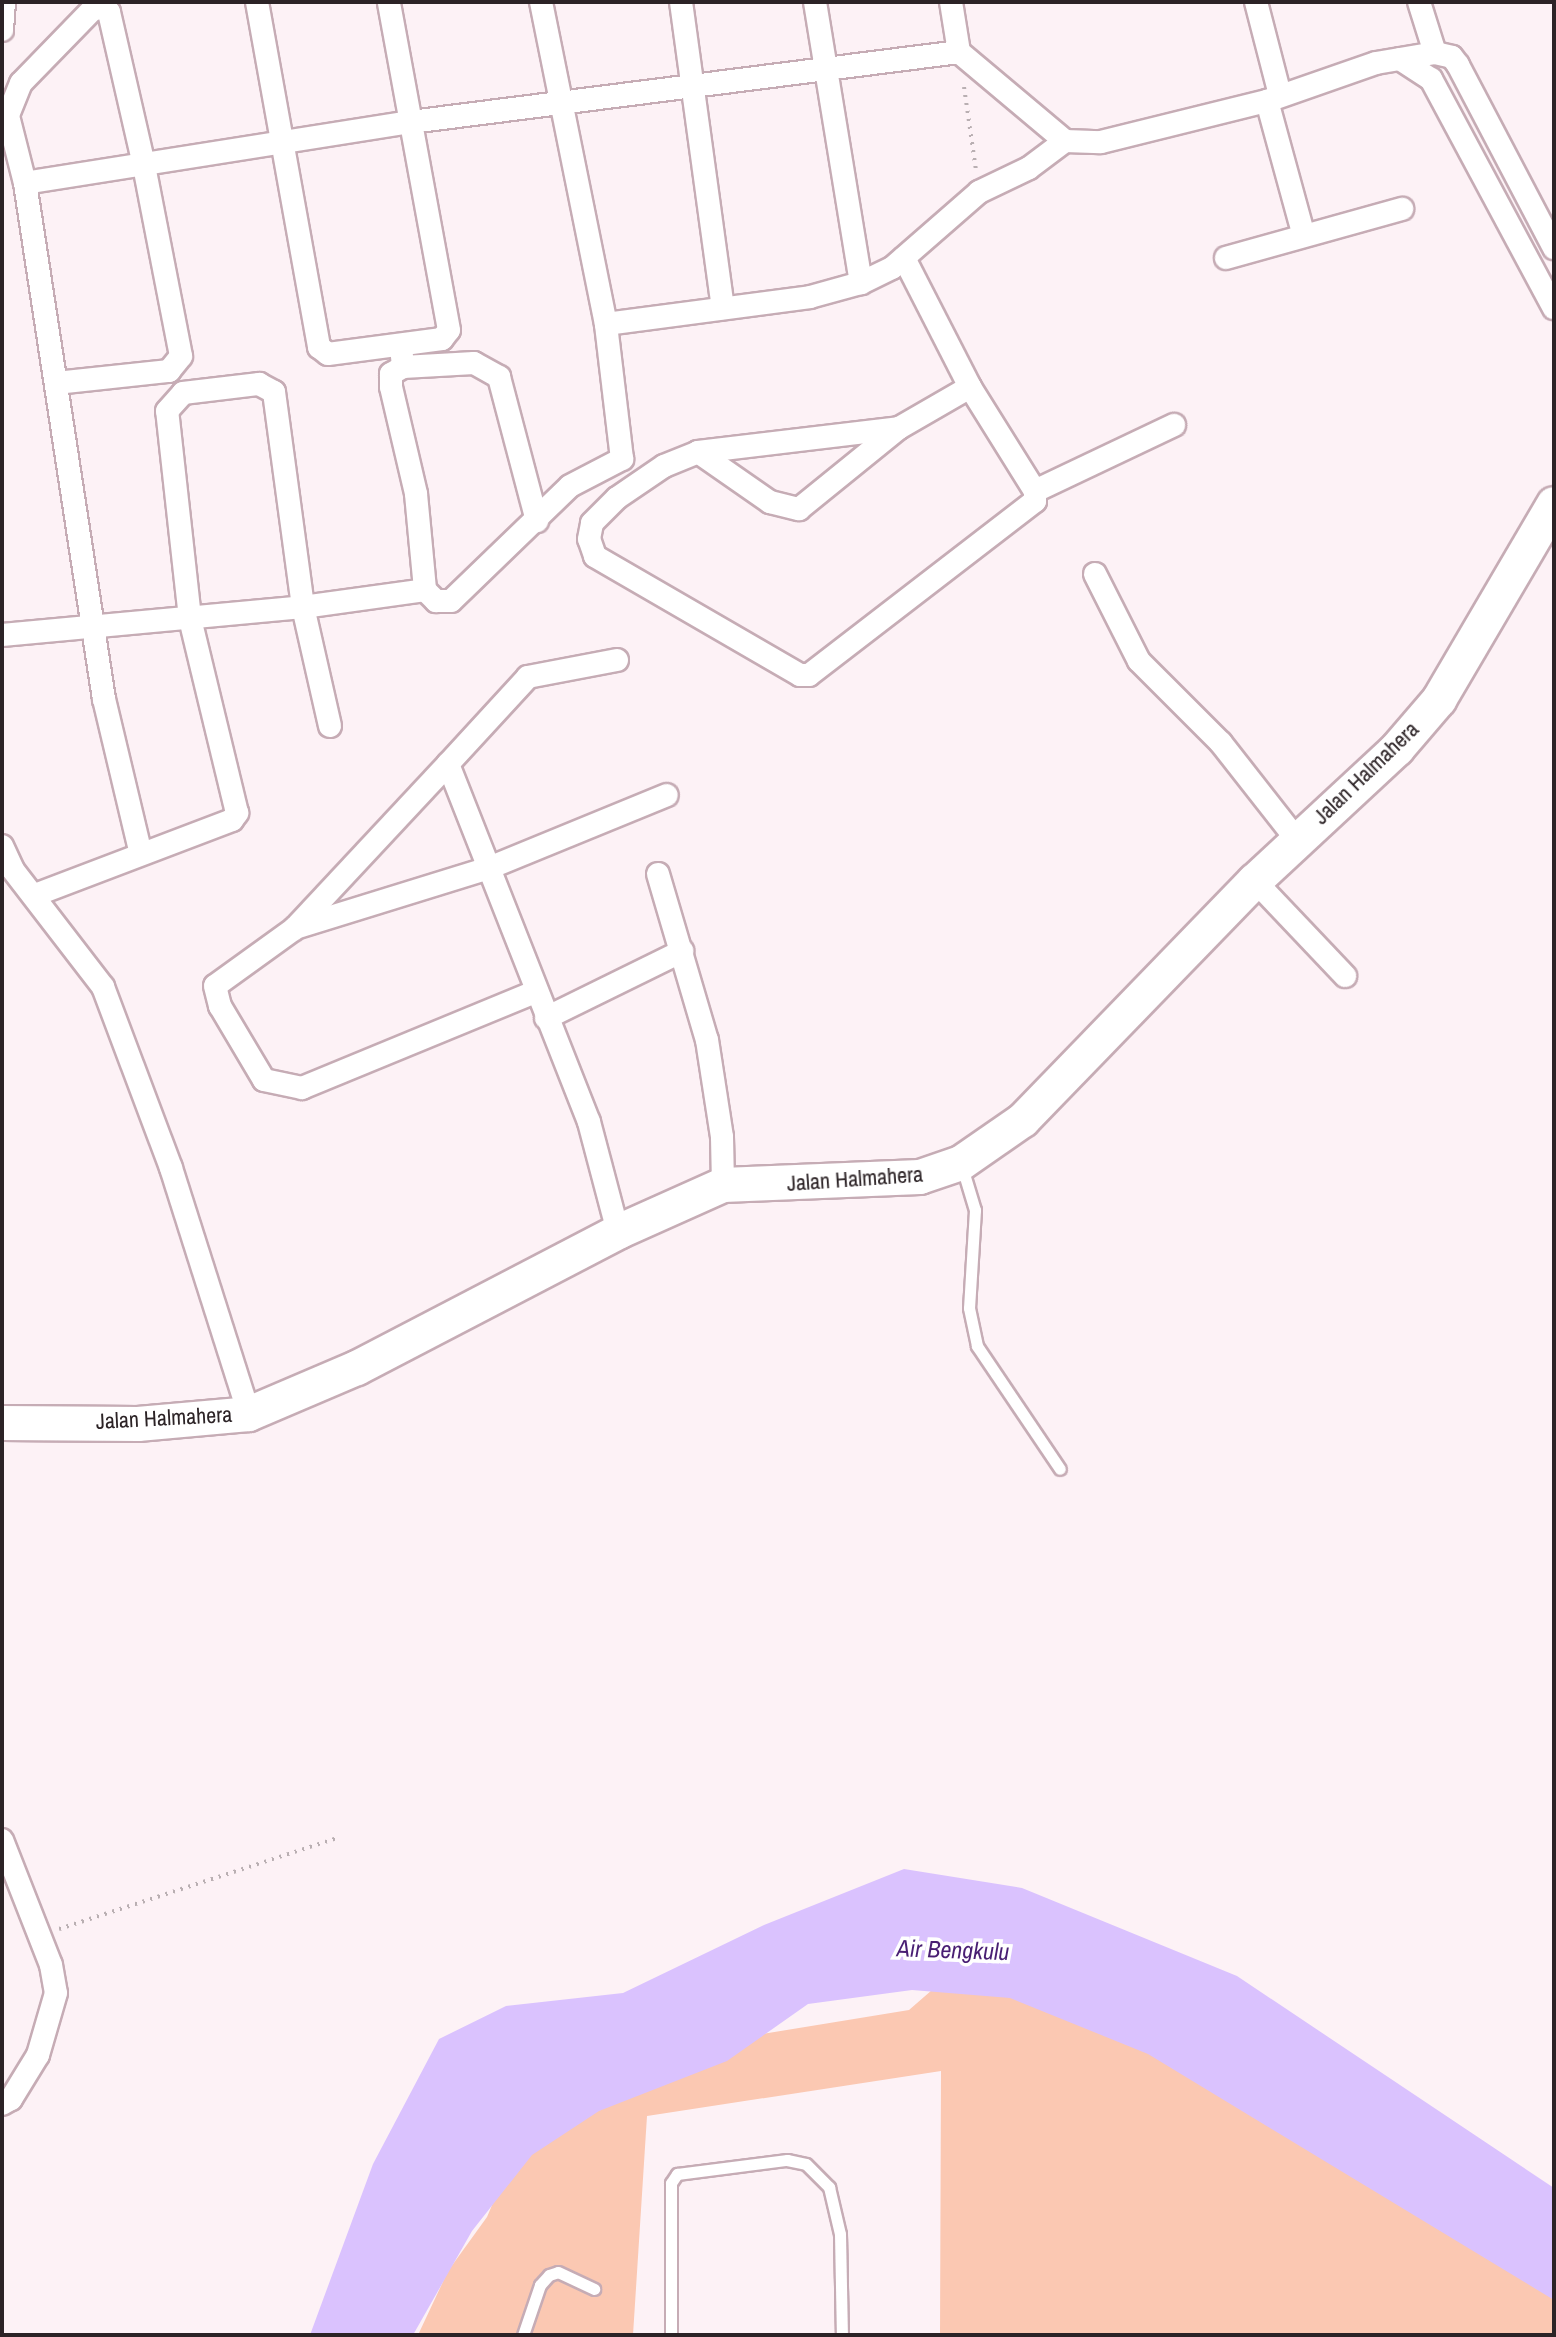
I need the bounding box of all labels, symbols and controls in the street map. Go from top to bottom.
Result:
street label: Jalan Halmahera [1308,716,1424,830]
street label: Jalan Halmahera [786,1161,924,1197]
street label: Jalan Halmahera [95,1401,233,1435]
water label: Air Bengkulu [896,1934,1010,1966]

